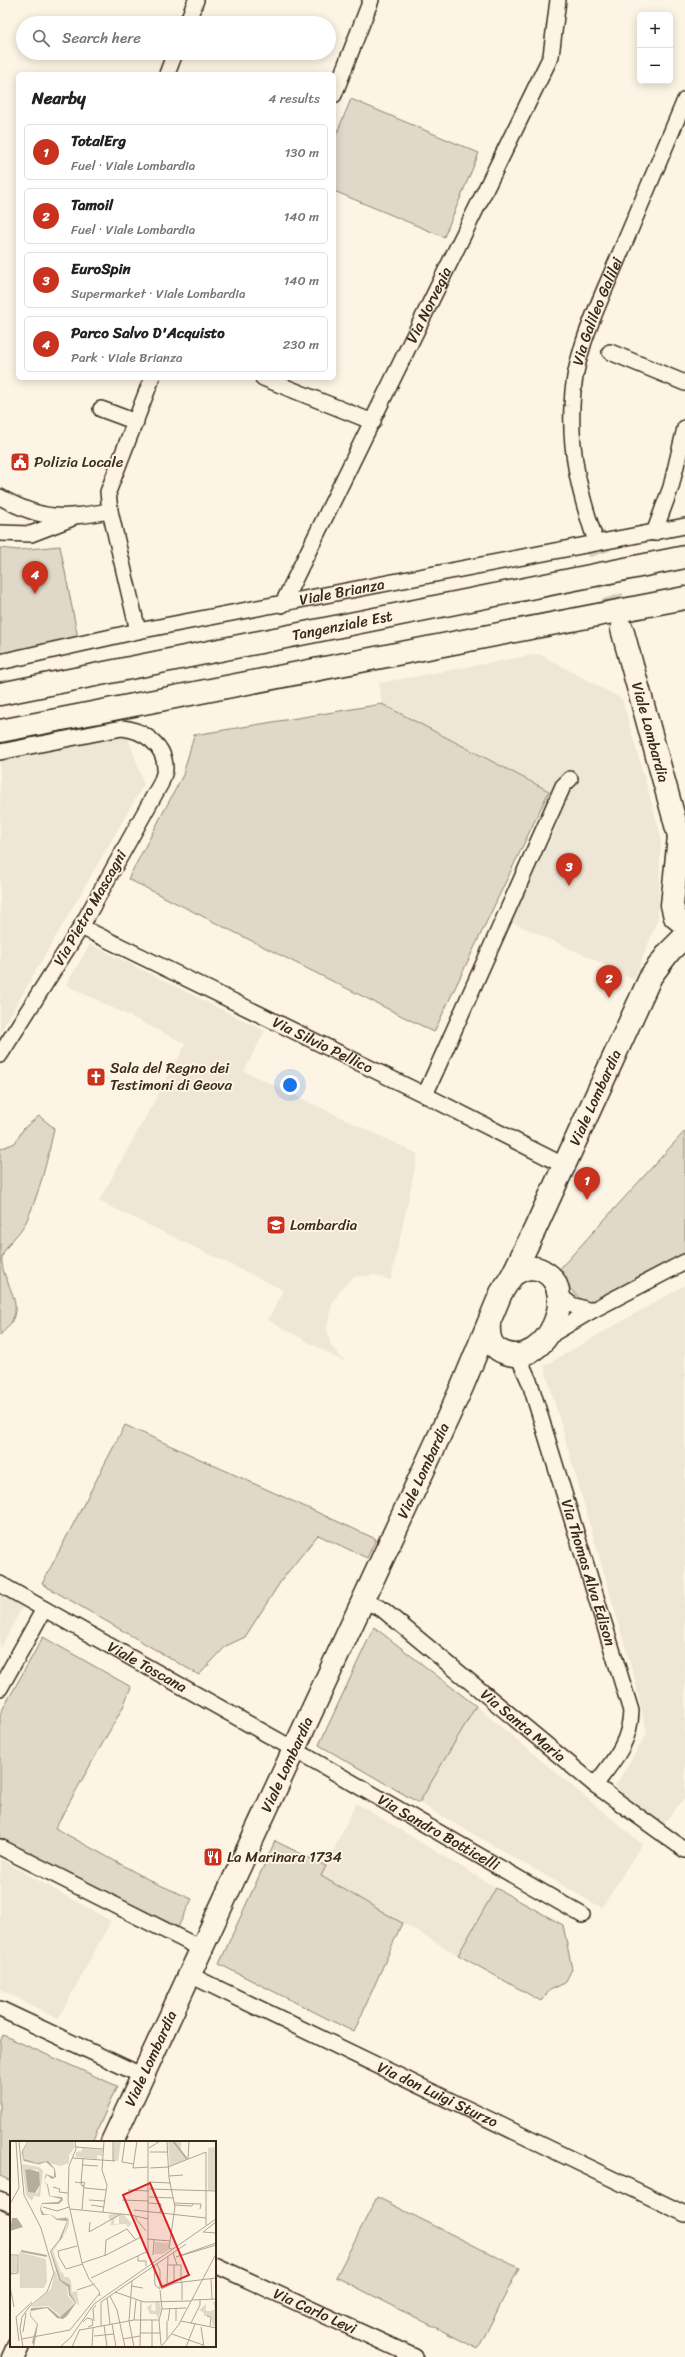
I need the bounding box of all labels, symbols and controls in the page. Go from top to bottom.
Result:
map controls [637,12,673,84]
button: + [637,12,673,48]
search box [16,16,336,60]
text: Search here [62,25,141,51]
icon: search [30,27,52,49]
button: − [637,48,673,84]
text: Nearby [32,83,86,113]
text: 4 results [268,87,320,110]
text: TotalErg [71,128,126,154]
text: 1 [43,141,49,164]
text: 130 m [285,141,319,164]
text: Fuel · Viale Lombardia [71,154,195,177]
text: Tamoil [71,192,113,218]
text: 2 [42,205,50,228]
text: 140 m [284,205,319,228]
text: Fuel · Viale Lombardia [71,218,195,241]
street label: Via Galileo Galilei [565,253,630,368]
text: EuroSpin [71,256,131,282]
street label: Via Norvegia [399,262,459,348]
text: 3 [42,269,50,292]
text: 140 m [284,269,319,292]
text: Supermarket · Viale Lombardia [71,282,245,305]
text: Parco Salvo D'Acquisto [71,320,225,346]
text: 4 [42,333,50,356]
text: 230 m [283,333,319,356]
text: Park · Viale Brianza [71,346,183,369]
place label: Polizia Locale [34,449,124,475]
public building icon: Polizia Locale [9,451,31,473]
pin: 4 [22,561,48,594]
street label: Viale Brianza [297,571,387,613]
street label: Tangenziale Est [290,603,395,648]
street label: Viale Lombardia [624,679,677,786]
street label: Via Pietro Mascagni [46,844,134,971]
pin: 3 [556,853,582,886]
pin: 2 [596,965,622,998]
street label: Via Silvio Pellico [268,1009,378,1081]
street label: Viale Lombardia [562,1045,629,1150]
place label: Sala del Regno dei Testimoni di Geova [110,1055,232,1098]
church icon: Sala del Regno dei Testimoni di Geova [85,1066,107,1088]
your location [280,1075,300,1095]
pin: 1 [574,1167,600,1200]
place label: Lombardia [290,1212,358,1238]
school or university icon: Lombardia [265,1214,287,1236]
street label: Viale Lombardia [390,1418,457,1523]
street label: Via Thomas Alva Edison [554,1496,623,1649]
street label: Viale Toscana [103,1634,192,1700]
street label: Via Santa Maria [474,1682,572,1769]
street label: Viale Lombardia [253,1712,321,1817]
street label: Via Sandro Botticelli [373,1787,505,1878]
place label: La Marinara 1734 [227,1844,342,1870]
restaurant icon: La Marinara 1734 [202,1846,224,1868]
street label: Viale Lombardia [117,2006,184,2111]
street label: Via don Luigi Sturzo [373,2054,503,2135]
inset map [10,2141,216,2347]
street label: Via Carlo Levi [269,2281,362,2342]

